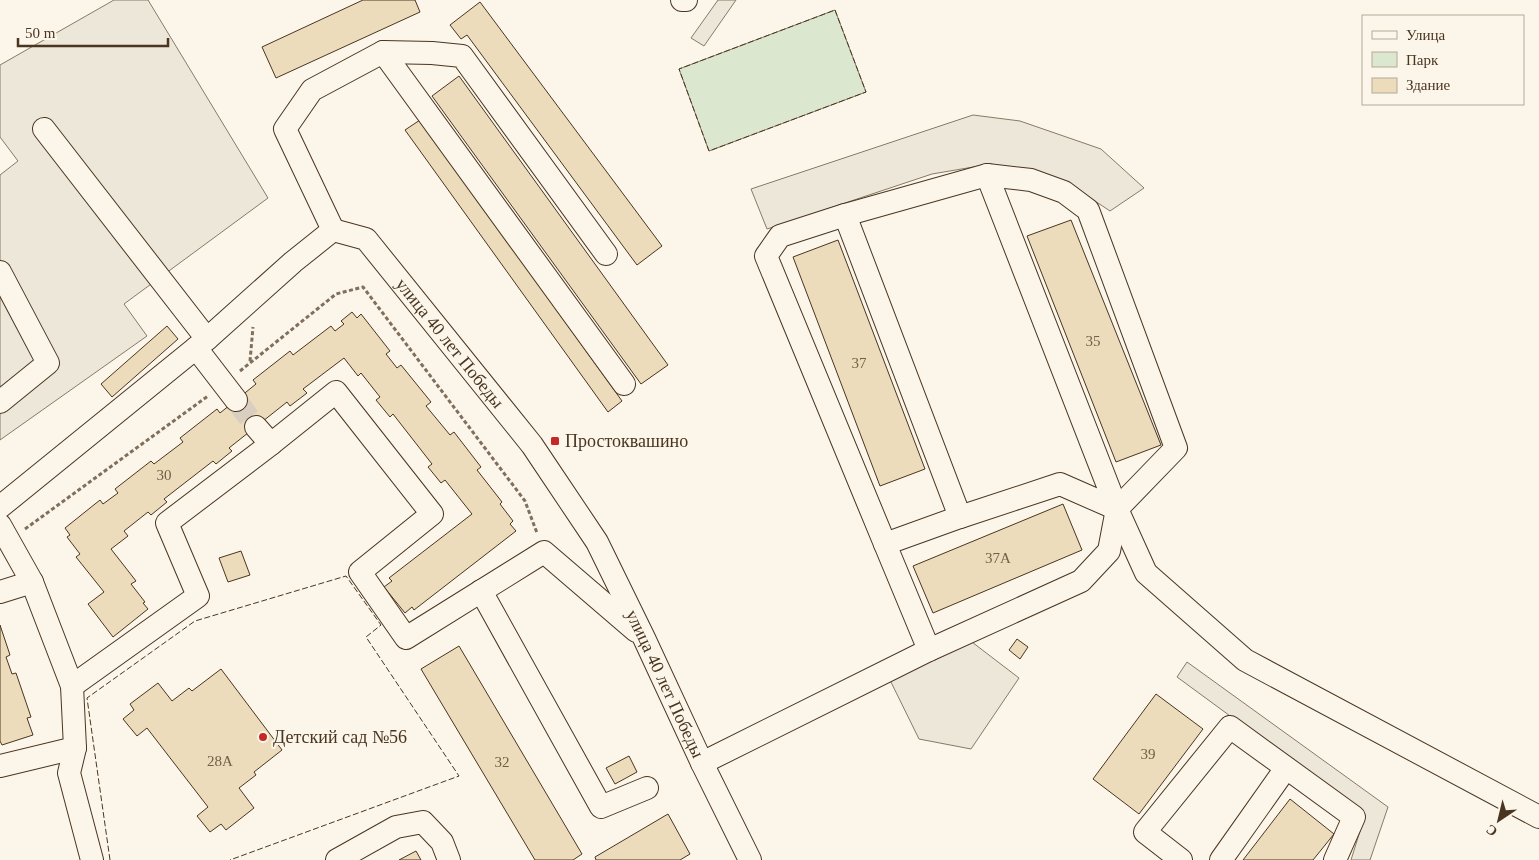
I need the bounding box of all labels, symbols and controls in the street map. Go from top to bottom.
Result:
scale bar [18,15,168,47]
legend [1362,15,1524,105]
text: 50 m [25,25,56,41]
text: Улица [1406,27,1445,43]
text: Парк [1406,52,1439,68]
text: Здание [1406,77,1450,93]
street label: улица 40 лет Победы [392,274,508,412]
house number: 35 [1086,333,1101,349]
house number: 37 [852,355,867,371]
place label: Простоквашино [565,431,688,451]
marker: Простоквашино [549,435,561,447]
house number: 30 [157,467,172,483]
house number: 37А [985,550,1011,566]
street label: улица 40 лет Победы [622,607,708,761]
place label: Детский сад №56 [273,727,407,747]
marker: Детский сад №56 [257,731,269,743]
house number: 39 [1141,746,1156,762]
house number: 28А [207,753,233,769]
house number: 32 [495,754,510,770]
north arrow [1474,795,1524,845]
text: С [1483,821,1500,839]

